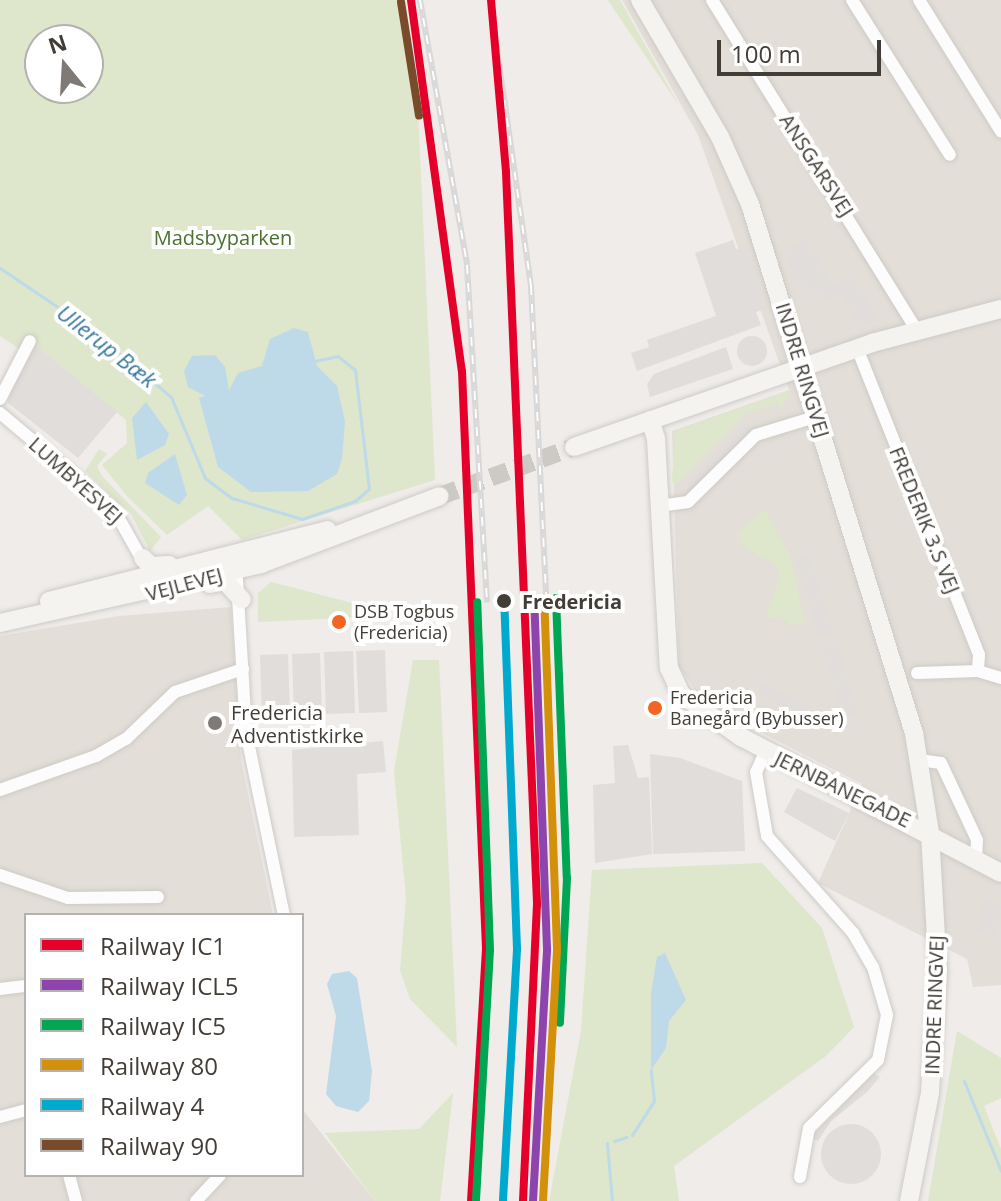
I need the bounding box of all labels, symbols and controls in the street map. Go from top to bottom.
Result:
north arrow [24,24,104,104]
scale bar [721,24,885,74]
text: N [44,26,70,60]
text: 100 m [731,37,801,70]
street label: ANSGARSVEJ [775,109,859,221]
park label: Madsbyparken [154,225,292,249]
water label: Ullerup Bæk [52,299,162,393]
street label: INDRE RINGVEJ [771,300,835,440]
street label: LUMBYESVEJ [24,432,128,528]
street label: FREDERIK 3.S VEJ [885,443,965,597]
street label: VEJLEVEJ [143,562,225,606]
place label: Fredericia [522,589,622,613]
marker: Fredericia [493,590,515,612]
place label: DSB Togbus (Fredericia) [354,601,454,644]
marker: DSB Togbus (Fredericia) [331,614,347,630]
place label: Fredericia Banegård (Bybusser) [670,687,844,730]
place label: Fredericia Adventistkirke [231,700,364,747]
marker: Fredericia Banegård (Bybusser) [647,700,663,716]
marker: Fredericia Adventistkirke [206,714,224,732]
street label: JERNBANEGADE [771,746,915,832]
legend [24,913,304,1177]
text: Railway IC1 [100,929,226,962]
street label: INDRE RINGVEJ [920,935,948,1075]
text: Railway ICL5 [100,969,239,1002]
text: Railway IC5 [100,1009,226,1042]
text: Railway 80 [100,1049,218,1082]
text: Railway 4 [100,1089,204,1122]
text: Railway 90 [100,1129,218,1162]

